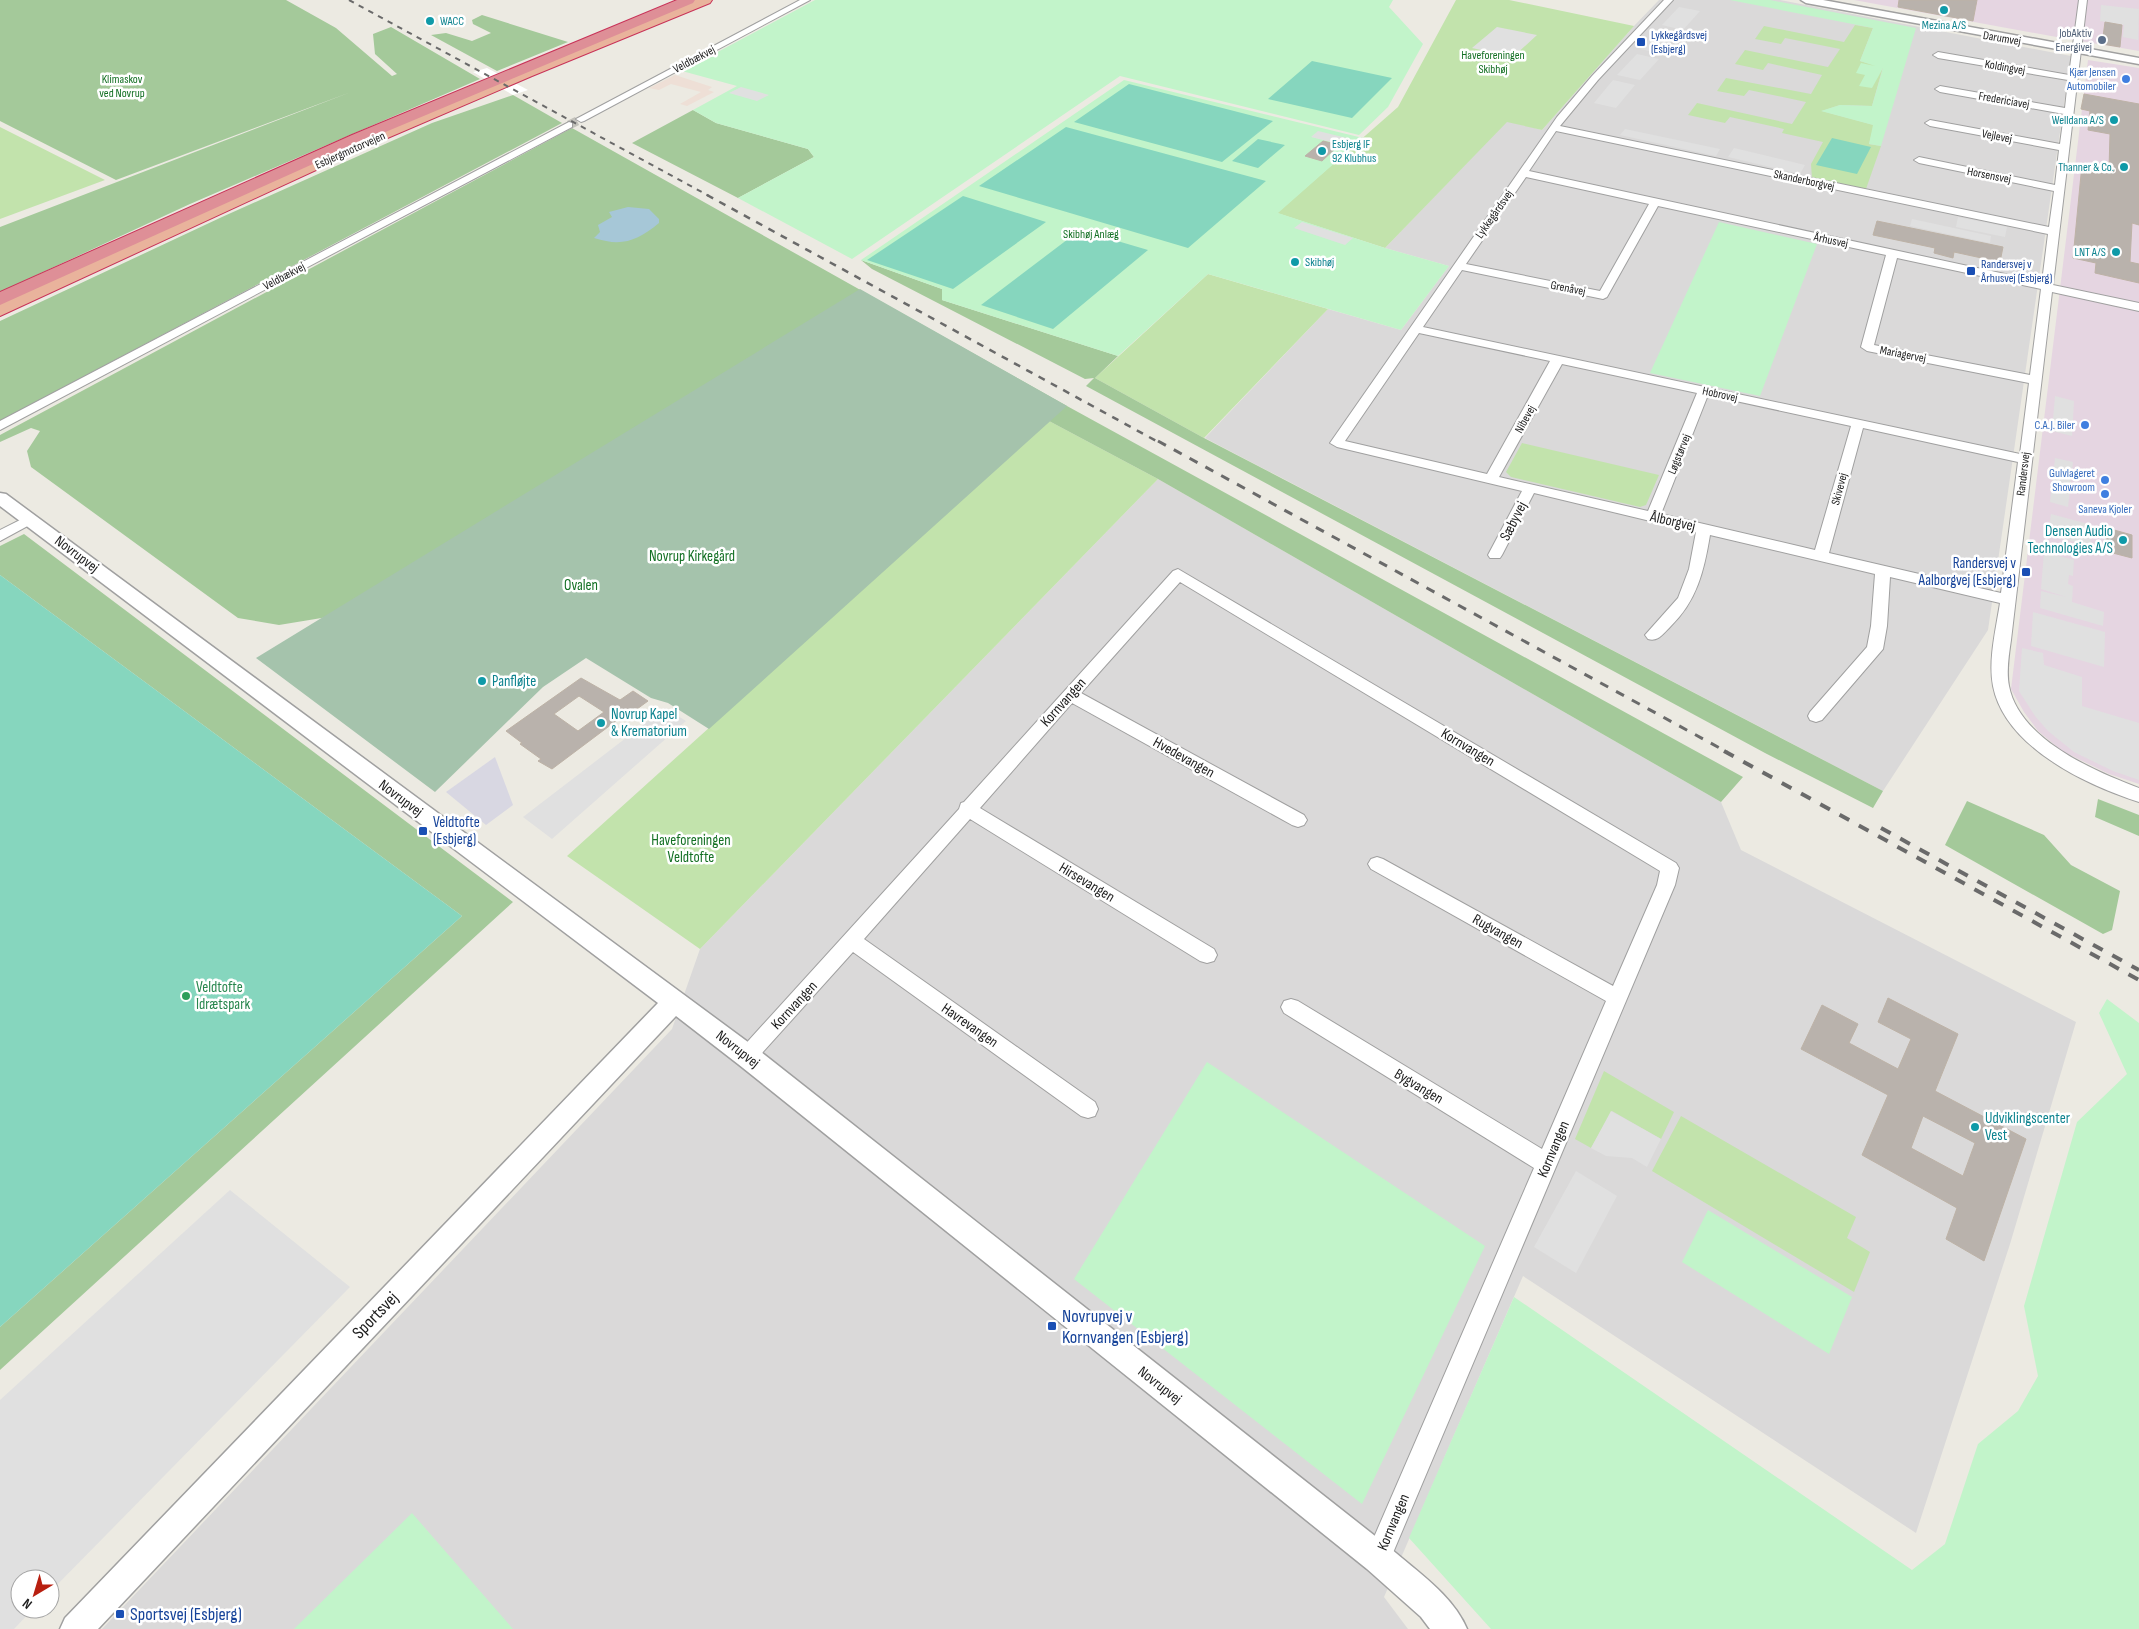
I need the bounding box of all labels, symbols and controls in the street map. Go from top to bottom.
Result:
marker: Mezina A/S [1938,4,1950,16]
place label: WACC [440,14,464,29]
marker: WACC [424,15,436,27]
place label: Mezina A/S [1922,18,1966,33]
place label: JobAktiv Energivej [2055,26,2092,55]
place label: Lykkegårdsvej (Esbjerg) [1651,28,1707,57]
street label: Darumvej [1982,28,2022,49]
marker: JobAktiv Energivej [2096,34,2108,46]
marker: Lykkegårdsvej (Esbjerg) [1635,36,1647,48]
street label: Veldbækvej [671,42,718,77]
park label: Haveforeningen Skibhøj [1461,48,1525,77]
street label: Koldingvej [1983,57,2026,78]
place label: Kjær Jensen Automobiler [2066,65,2117,94]
park label: Klimaskov ved Novrup [99,72,145,101]
marker: Kjær Jensen Automobiler [2120,73,2132,85]
street label: Fredericiavej [1977,89,2030,112]
place label: Welldana A/S [2052,113,2104,128]
marker: Welldana A/S [2108,114,2120,126]
street label: Vejlevej [1981,126,2013,147]
street label: Esbjergmotorvejen [313,128,388,173]
place label: Esbjerg IF 92 Klubhus [1332,137,1376,166]
marker: Esbjerg IF 92 Klubhus [1316,145,1328,157]
place label: Thanner & Co. [2058,160,2114,175]
marker: Thanner & Co. [2118,161,2130,173]
street label: Horsensvej [1966,164,2012,187]
street label: Skanderborgvej [1772,167,1836,194]
street label: Lykkegårdsvej [1472,187,1517,241]
park label: Skibhøj Anlæg [1063,227,1119,242]
street label: Århusvej [1811,229,1849,251]
place label: LNT A/S [2075,245,2106,260]
marker: LNT A/S [2110,246,2122,258]
place label: Skibhøj [1305,255,1334,270]
marker: Skibhøj [1289,256,1301,268]
place label: Randersvej v Århusvej (Esbjerg) [1980,257,2052,286]
street label: Veldbækvej [261,259,308,294]
marker: Randersvej v Århusvej (Esbjerg) [1965,265,1977,277]
street label: Grenåvej [1549,278,1587,299]
street label: Mariagervej [1879,343,1927,366]
street label: Hobrovej [1701,383,1739,406]
street label: Nibevej [1512,403,1539,436]
place label: C.A.J. Biler [2034,418,2076,433]
marker: C.A.J. Biler [2079,419,2091,431]
street label: Løgstørvej [1665,432,1694,476]
street label: Randersvej [2013,451,2034,497]
place label: Gulvlageret Showroom [2049,466,2095,495]
street label: Skivevej [1828,471,1851,507]
marker: Gulvlageret Showroom [2099,474,2111,486]
marker: Saneva Kjoler [2099,488,2111,500]
street label: Sæbyvej [1496,498,1532,544]
place label: Saneva Kjoler [2078,502,2132,517]
street label: Ålborgvej [1647,507,1698,536]
place label: Densen Audio Technologies A/S [2028,522,2113,558]
street label: Novrupvej [51,532,103,577]
marker: Densen Audio Technologies A/S [2117,534,2129,546]
park label: Novrup Kirkegård [649,547,735,566]
place label: Randersvej v Aalborgvej (Esbjerg) [1918,554,2016,590]
marker: Randersvej v Aalborgvej (Esbjerg) [2020,566,2032,578]
park label: Ovalen [564,576,598,595]
place label: Panfløjte [492,672,536,691]
street label: Kornvangen [1036,674,1090,731]
marker: Panfløjte [476,675,488,687]
place label: Novrup Kapel & Krematorium [611,705,687,741]
marker: Novrup Kapel & Krematorium [595,717,607,729]
street label: Kornvangen [1437,724,1498,771]
street label: Hvedevangen [1150,733,1218,782]
street label: Novrupvej [375,776,427,821]
place label: Veldtofte (Esbjerg) [433,813,480,849]
marker: Veldtofte (Esbjerg) [417,825,429,837]
park label: Haveforeningen Veldtofte [651,831,731,867]
street label: Hirsevangen [1055,858,1118,907]
street label: Rugvangen [1469,910,1526,953]
street label: Kornvangen [767,977,822,1034]
place label: Veldtofte Idrætspark [196,978,250,1014]
marker: Veldtofte Idrætspark [180,990,192,1002]
street label: Havrevangen [938,999,1002,1052]
street label: Novrupvej [712,1026,764,1073]
street label: Bygvangen [1391,1064,1447,1108]
place label: Udviklingscenter Vest [1985,1109,2071,1145]
street label: Kornvangen [1533,1118,1574,1180]
marker: Udviklingscenter Vest [1969,1121,1981,1133]
street label: Sportsvej [348,1288,403,1343]
place label: Novrupvej v Kornvangen (Esbjerg) [1062,1306,1188,1348]
marker: Novrupvej v Kornvangen (Esbjerg) [1046,1320,1058,1332]
street label: Novrupvej [1134,1362,1186,1409]
street label: Kornvangen [1373,1491,1414,1553]
north arrow [10,1569,60,1619]
text: N [19,1595,35,1613]
place label: Sportsvej (Esbjerg) [130,1604,242,1625]
marker: Sportsvej (Esbjerg) [114,1608,126,1620]

